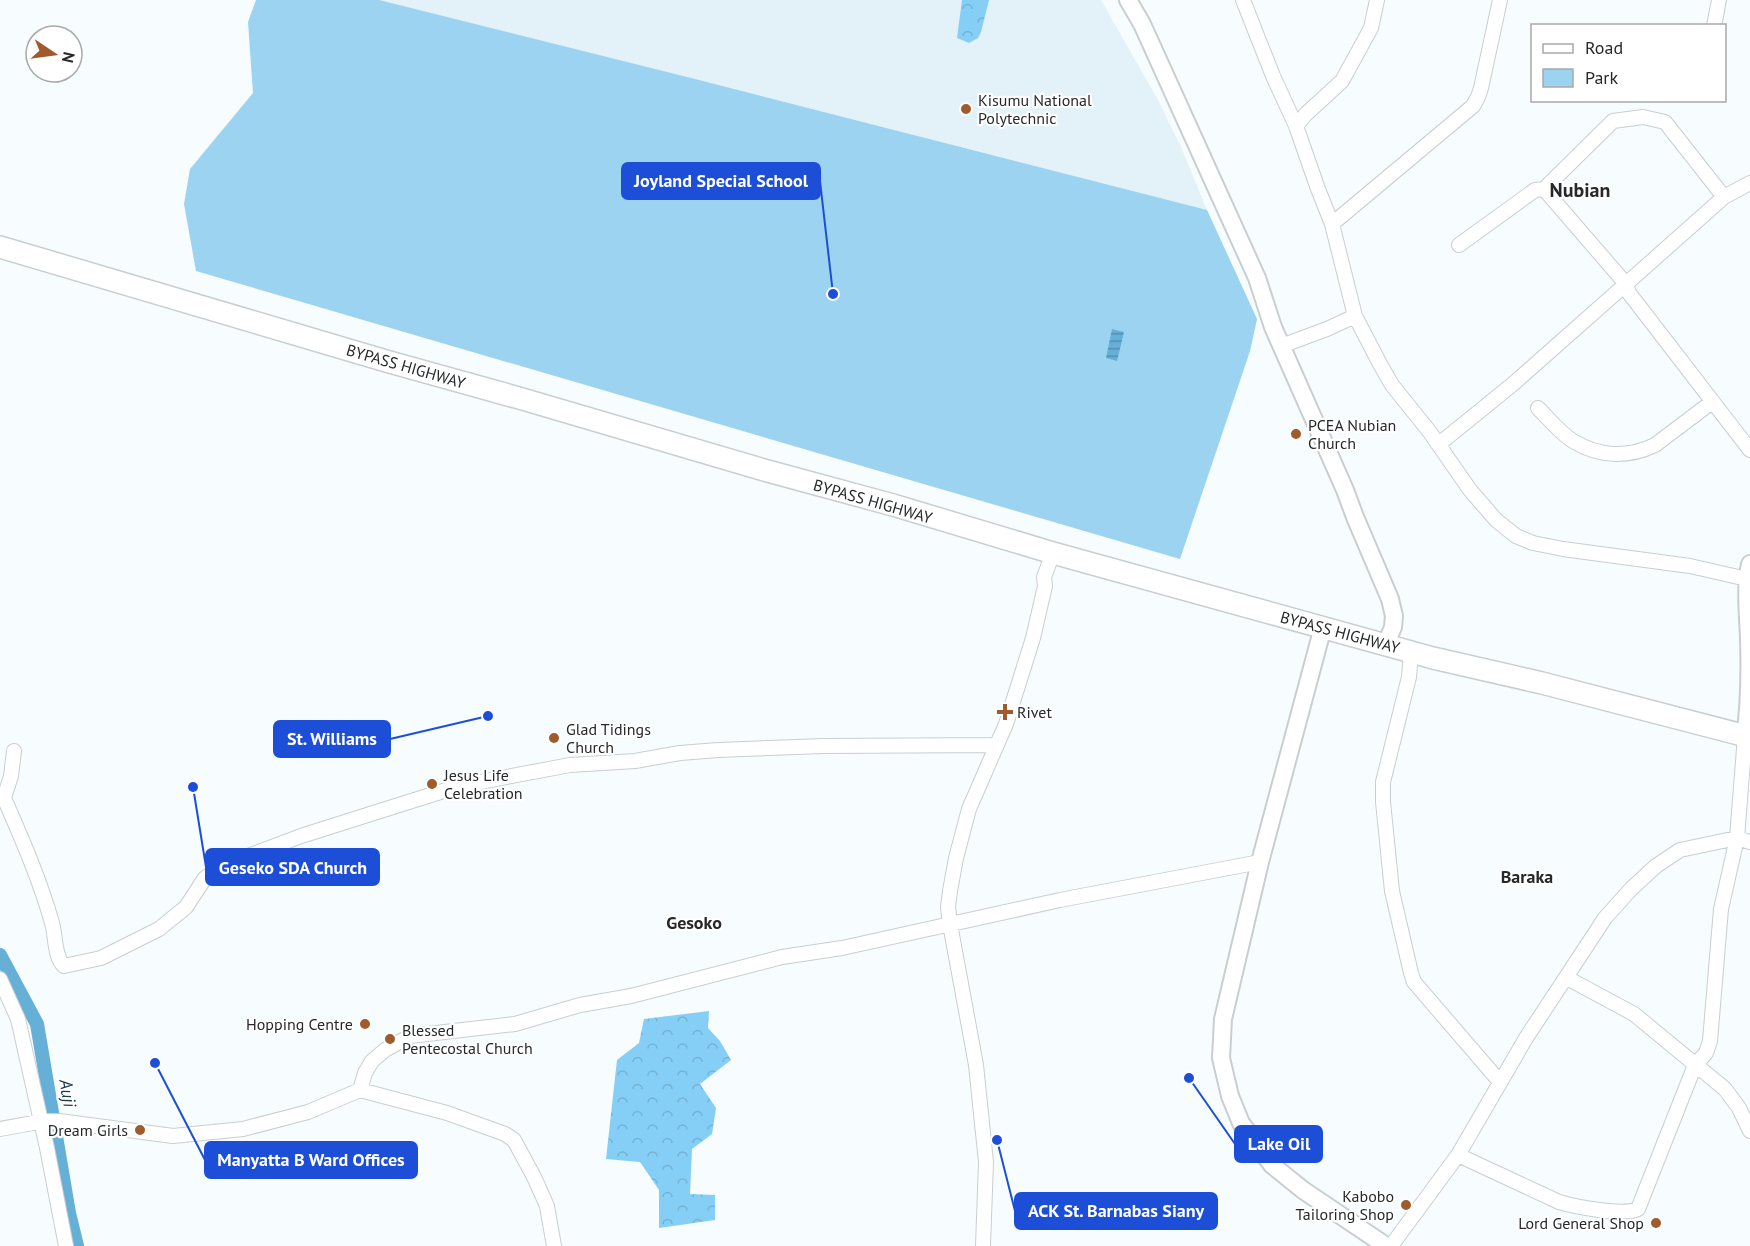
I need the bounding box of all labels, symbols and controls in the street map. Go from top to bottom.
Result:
north arrow [24,24,84,84]
legend [1531,24,1726,102]
text: Road [1585,36,1623,59]
text: N [58,50,80,65]
text: Park [1585,66,1618,89]
place label: Kisumu National Polytechnic [978,90,1092,128]
marker: Kisumu National Polytechnic [959,102,973,116]
callout: Joyland Special School [622,163,820,199]
text: Joyland Special School [633,169,809,192]
district label: Nubian [1550,177,1610,203]
street label: BYPASS HIGHWAY [344,339,468,393]
place label: PCEA Nubian Church [1308,415,1396,453]
marker: PCEA Nubian Church [1289,427,1303,441]
street label: BYPASS HIGHWAY [811,474,935,528]
street label: BYPASS HIGHWAY [1278,606,1402,658]
place label: Rivet [1017,702,1052,722]
marker: Rivet [998,705,1012,719]
place label: Glad Tidings Church [566,719,651,757]
callout: St. Williams [274,721,390,757]
text: St. Williams [287,727,377,750]
marker: Glad Tidings Church [547,731,561,745]
place label: Jesus Life Celebration [443,765,523,803]
marker: Jesus Life Celebration [425,777,439,791]
callout: Geseko SDA Church [206,849,379,885]
text: Geseko SDA Church [219,856,367,879]
district label: Baraka [1501,865,1553,888]
district label: Gesoko [666,911,722,934]
place label: Hopping Centre [246,1014,353,1034]
marker: Hopping Centre [358,1017,372,1031]
place label: Blessed Pentecostal Church [402,1020,533,1058]
marker: Blessed Pentecostal Church [383,1032,397,1046]
water label: Auji [54,1076,82,1110]
place label: Dream Girls [48,1120,128,1140]
marker: Dream Girls [133,1123,147,1137]
callout: Lake Oil [1235,1126,1322,1162]
text: Lake Oil [1248,1132,1311,1155]
callout: Manyatta B Ward Offices [205,1142,417,1178]
text: Manyatta B Ward Offices [217,1148,405,1171]
place label: Kabobo Tailoring Shop [1296,1186,1394,1224]
callout: ACK St. Barnabas Siany [1015,1193,1217,1229]
marker: Kabobo Tailoring Shop [1399,1198,1413,1212]
text: ACK St. Barnabas Siany [1028,1199,1204,1222]
place label: Lord General Shop [1518,1213,1644,1233]
marker: Lord General Shop [1649,1216,1663,1230]

